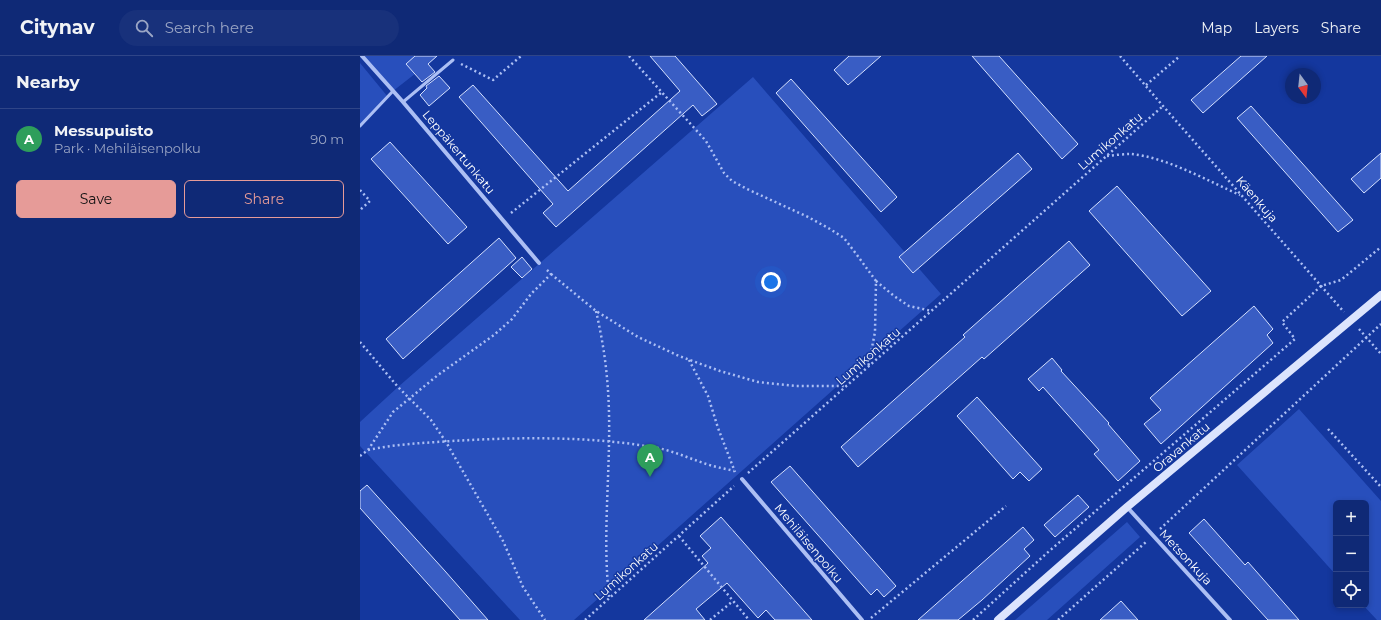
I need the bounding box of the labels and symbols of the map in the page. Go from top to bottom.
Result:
north arrow [1285,68,1321,104]
street label: Leppäkertunkatu [420,107,498,197]
street label: Lumikonkatu [1075,109,1145,173]
street label: Käenkuja [1233,173,1281,225]
your location [761,272,781,292]
street label: Lumikonkatu [833,324,903,388]
street label: Oravankatu [1149,419,1213,475]
pin: A [637,444,663,477]
street label: Mehiläisenpolku [771,500,847,586]
street label: Metsonkuja [1156,526,1216,588]
street label: Lumikonkatu [591,538,661,604]

